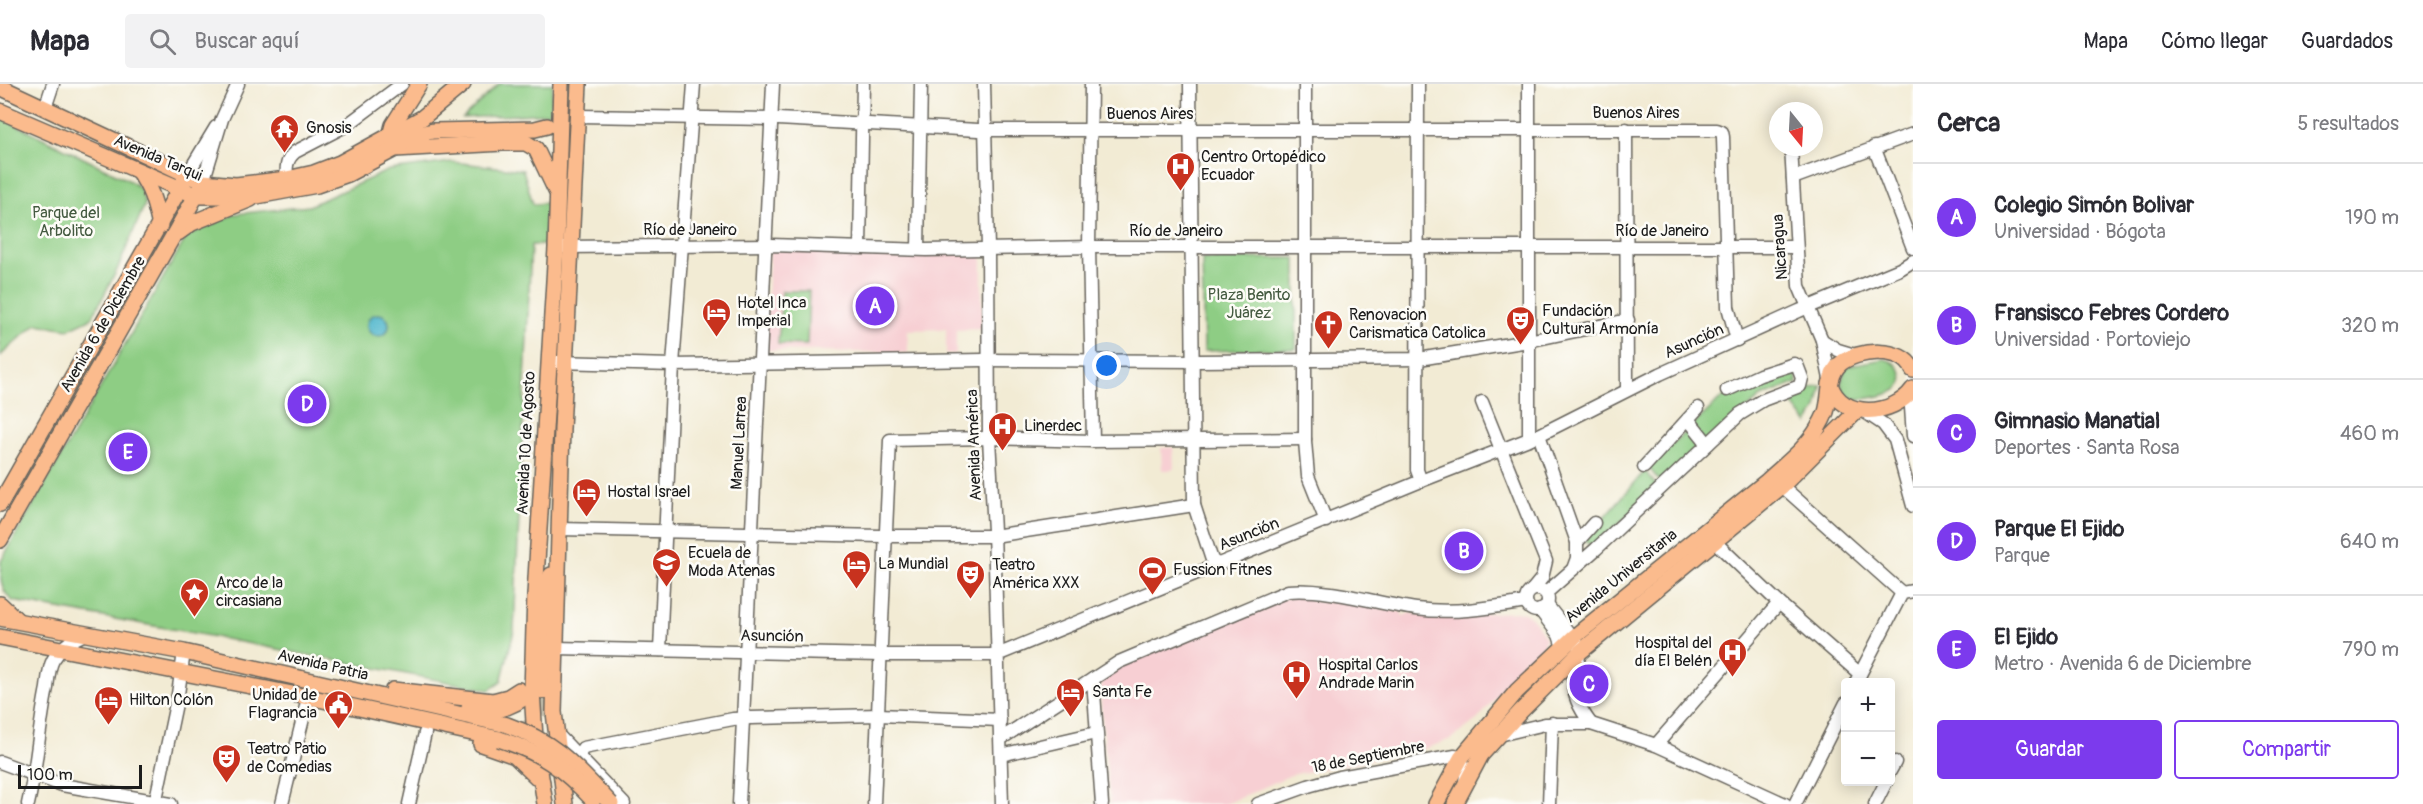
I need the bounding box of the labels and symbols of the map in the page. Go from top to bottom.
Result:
north arrow [1769,102,1823,156]
street label: Buenos Aires [1593,103,1679,123]
street label: Buenos Aires [1107,104,1193,124]
temple icon: Gnosis [269,112,301,154]
place label: Gnosis [306,118,352,138]
street label: Avenida Tarqui [111,130,205,186]
place label: Centro Ortopédico Ecuador [1201,147,1326,185]
hospital icon: Centro Ortopédico Ecuador [1164,150,1196,192]
park label: Parque del Arbolito [32,203,100,241]
street label: Nicaragua [1768,213,1792,281]
street label: Río de Janeiro [643,220,737,240]
street label: Río de Janeiro [1129,221,1223,241]
street label: Río de Janeiro [1615,221,1709,241]
street label: Avenida 6 de Diciembre [56,252,150,396]
pin: A [856,284,894,328]
park label: Plaza Benito Juárez [1208,285,1291,323]
place label: Hotel Inca Imperial [737,293,806,331]
hotel icon: Hotel Inca Imperial [700,296,732,338]
place label: Fundación Cultural Armonía [1542,301,1658,339]
theatre icon: Fundación Cultural Armonía [1505,304,1537,346]
place label: Renovacion Carismatica Catolica [1349,305,1486,343]
church icon: Renovacion Carismatica Catolica [1312,308,1344,350]
street label: Asunción [1661,319,1727,363]
your location [1092,351,1121,380]
street label: Avenida 10 de Agosto [512,370,540,515]
pin: D [288,382,326,426]
street label: Avenida América [962,389,986,501]
street label: Manuel Larrea [727,396,751,490]
hospital icon: Linerdec [987,410,1019,452]
place label: Linerdec [1024,416,1082,436]
pin: E [108,430,148,475]
hotel icon: Hostal Israel [570,476,602,518]
place label: Hostal Israel [607,482,691,502]
street label: Asunción [1216,513,1282,555]
street label: Avenida Universitaria [1561,525,1681,627]
pin: B [1444,528,1484,574]
place label: Ecuela de Moda Atenas [688,543,775,581]
school or university icon: Ecuela de Moda Atenas [651,546,683,588]
hotel icon: La Mundial [841,548,873,590]
place label: La Mundial [878,554,949,574]
sports icon: Fussion Fitnes [1136,554,1168,596]
place label: Teatro América XXX [992,555,1080,593]
theatre icon: Teatro América XXX [955,558,987,600]
place label: Fussion Fitnes [1173,560,1272,580]
place label: Arco de la circasiana [216,573,283,611]
place icon: Arco de la circasiana [179,576,211,618]
street label: Asunción [740,625,804,647]
place label: Hospital del día El Belėn [1635,633,1712,671]
hospital icon: Hospital del día El Belėn [1717,636,1749,678]
street label: Avenida Patria [276,645,370,685]
place label: Hospital Carlos Andrade Marin [1318,655,1418,693]
hospital icon: Hospital Carlos Andrade Marin [1281,658,1313,700]
pin: C [1570,662,1608,706]
hotel icon: Santa Fe [1055,676,1087,718]
place label: Santa Fe [1092,682,1152,702]
hotel icon: Hilton Colón [92,684,124,726]
place label: Unidad de Flagrancia [248,685,317,723]
public building icon: Unidad de Flagrancia [322,688,354,730]
place label: Hilton Colón [129,690,213,710]
street label: 18 de Septiembre [1310,736,1426,778]
place label: Teatro Patio de Comedias [247,739,332,777]
theatre icon: Teatro Patio de Comedias [210,742,242,784]
scale bar [18,762,142,790]

